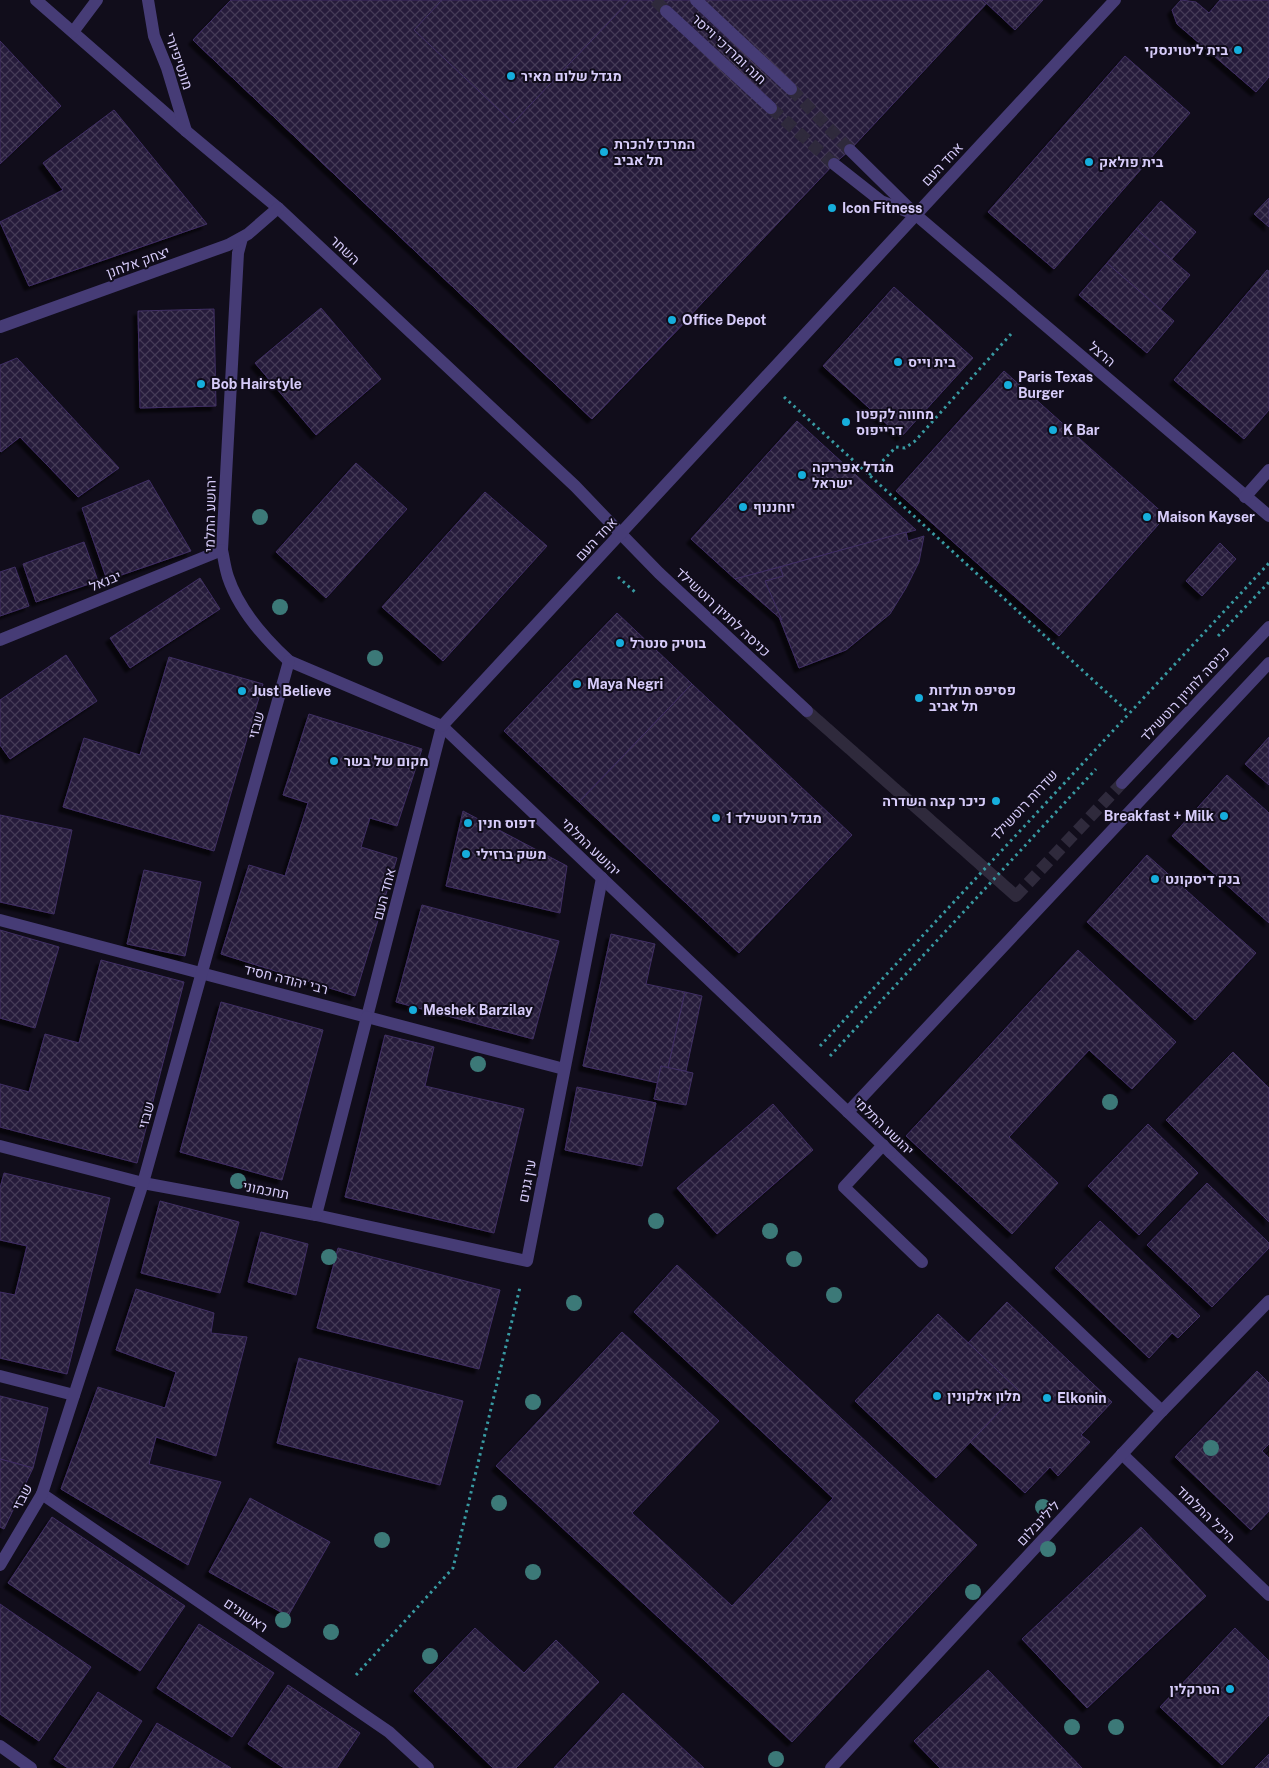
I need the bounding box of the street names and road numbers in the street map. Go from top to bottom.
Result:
street label: חנה ומרדכי וייסר [688,10,770,88]
street label: מונטיפיורי [162,30,196,92]
street label: אחד העם [918,139,966,189]
street label: השחר [327,232,363,268]
street label: יצחק אלחנן [104,243,172,281]
street label: הרצל [1085,338,1119,370]
street label: יהושע התלמי [201,476,219,552]
street label: אחד העם [572,514,620,564]
street label: כניסה לחניון רוטשילד [672,564,774,660]
street label: יבנאל [87,567,123,595]
street label: כניסה לחניון רוטשילד [1137,643,1233,745]
street label: שבזי [244,709,268,741]
street label: שדרות רוטשילד [987,766,1061,844]
street label: יהושע התלמי [558,815,624,879]
street label: אחד העם [369,866,399,922]
street label: רבי יהודה חסיד [242,961,330,997]
street label: יהושע התלמי [851,1094,917,1158]
street label: שבזי [134,1099,158,1131]
street label: עין גנים [515,1158,539,1204]
street label: תחכמוני [241,1178,291,1202]
street label: שבזי [9,1481,35,1513]
street label: היכל התלמוד [1173,1482,1239,1546]
street label: לילינבלום [1013,1497,1063,1549]
street label: ראשונים [221,1595,271,1635]

